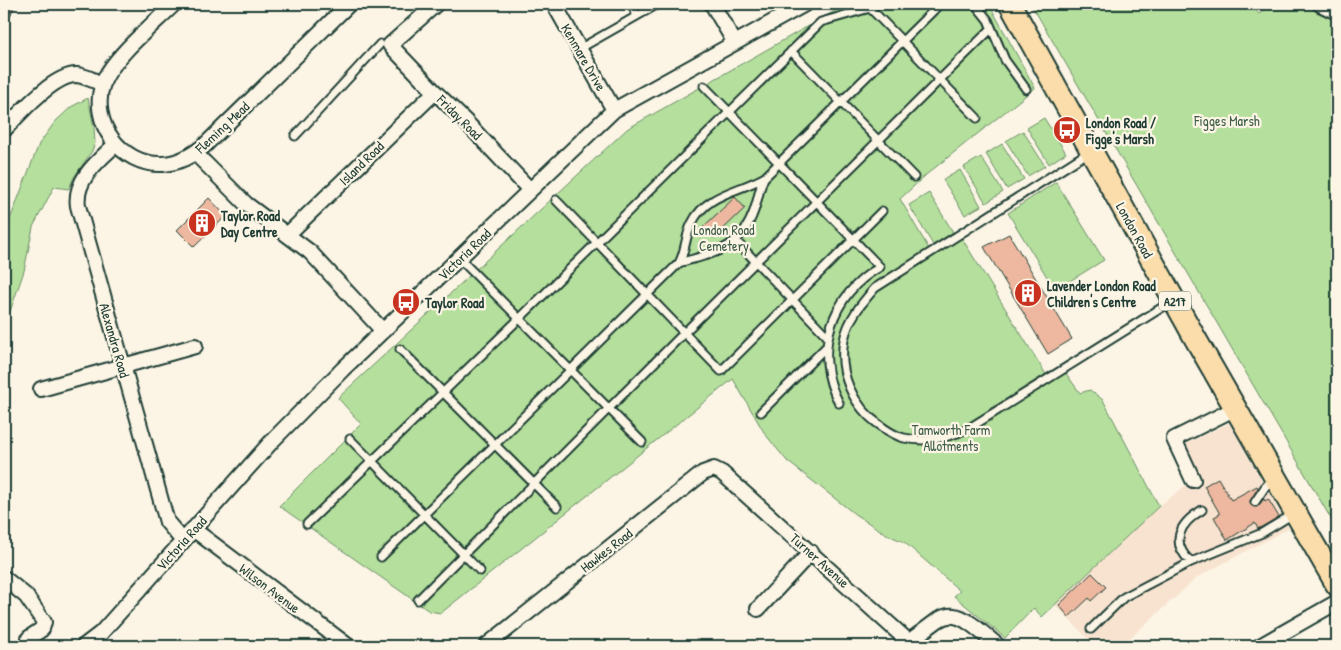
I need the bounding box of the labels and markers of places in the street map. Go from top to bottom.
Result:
place label: London Road / Figge's Marsh [1085,113,1156,150]
bus stop icon: London Road / Figge's Marsh [1052,115,1082,145]
place label: Taylor Road Day Centre [220,206,280,243]
building icon: Taylor Road Day Centre [187,208,217,238]
place label: Lavender London Road Children's Centre [1047,276,1156,311]
building icon: Lavender London Road Children's Centre [1013,278,1043,308]
bus stop icon: Taylor Road [391,287,421,317]
place label: Taylor Road [424,293,484,314]

